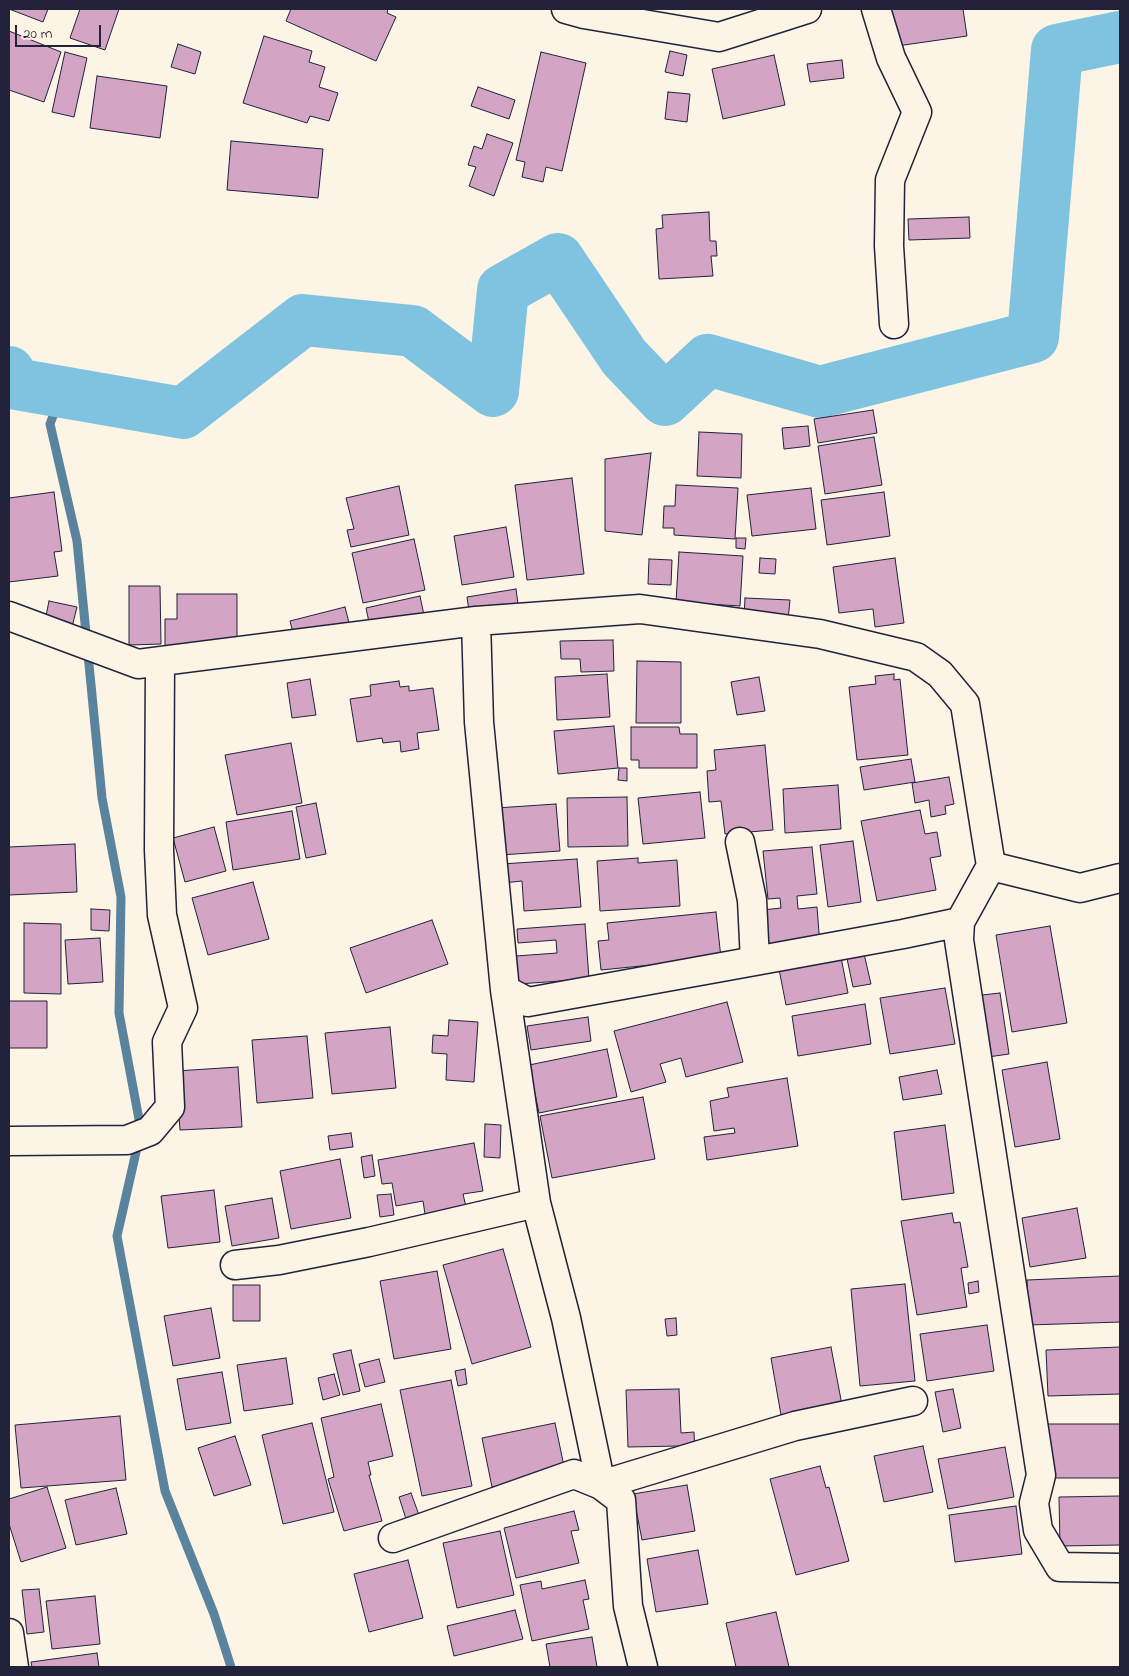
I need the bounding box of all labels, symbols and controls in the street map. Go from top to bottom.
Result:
scale bar [18,15,104,47]
text: 20 m [23,23,52,45]

